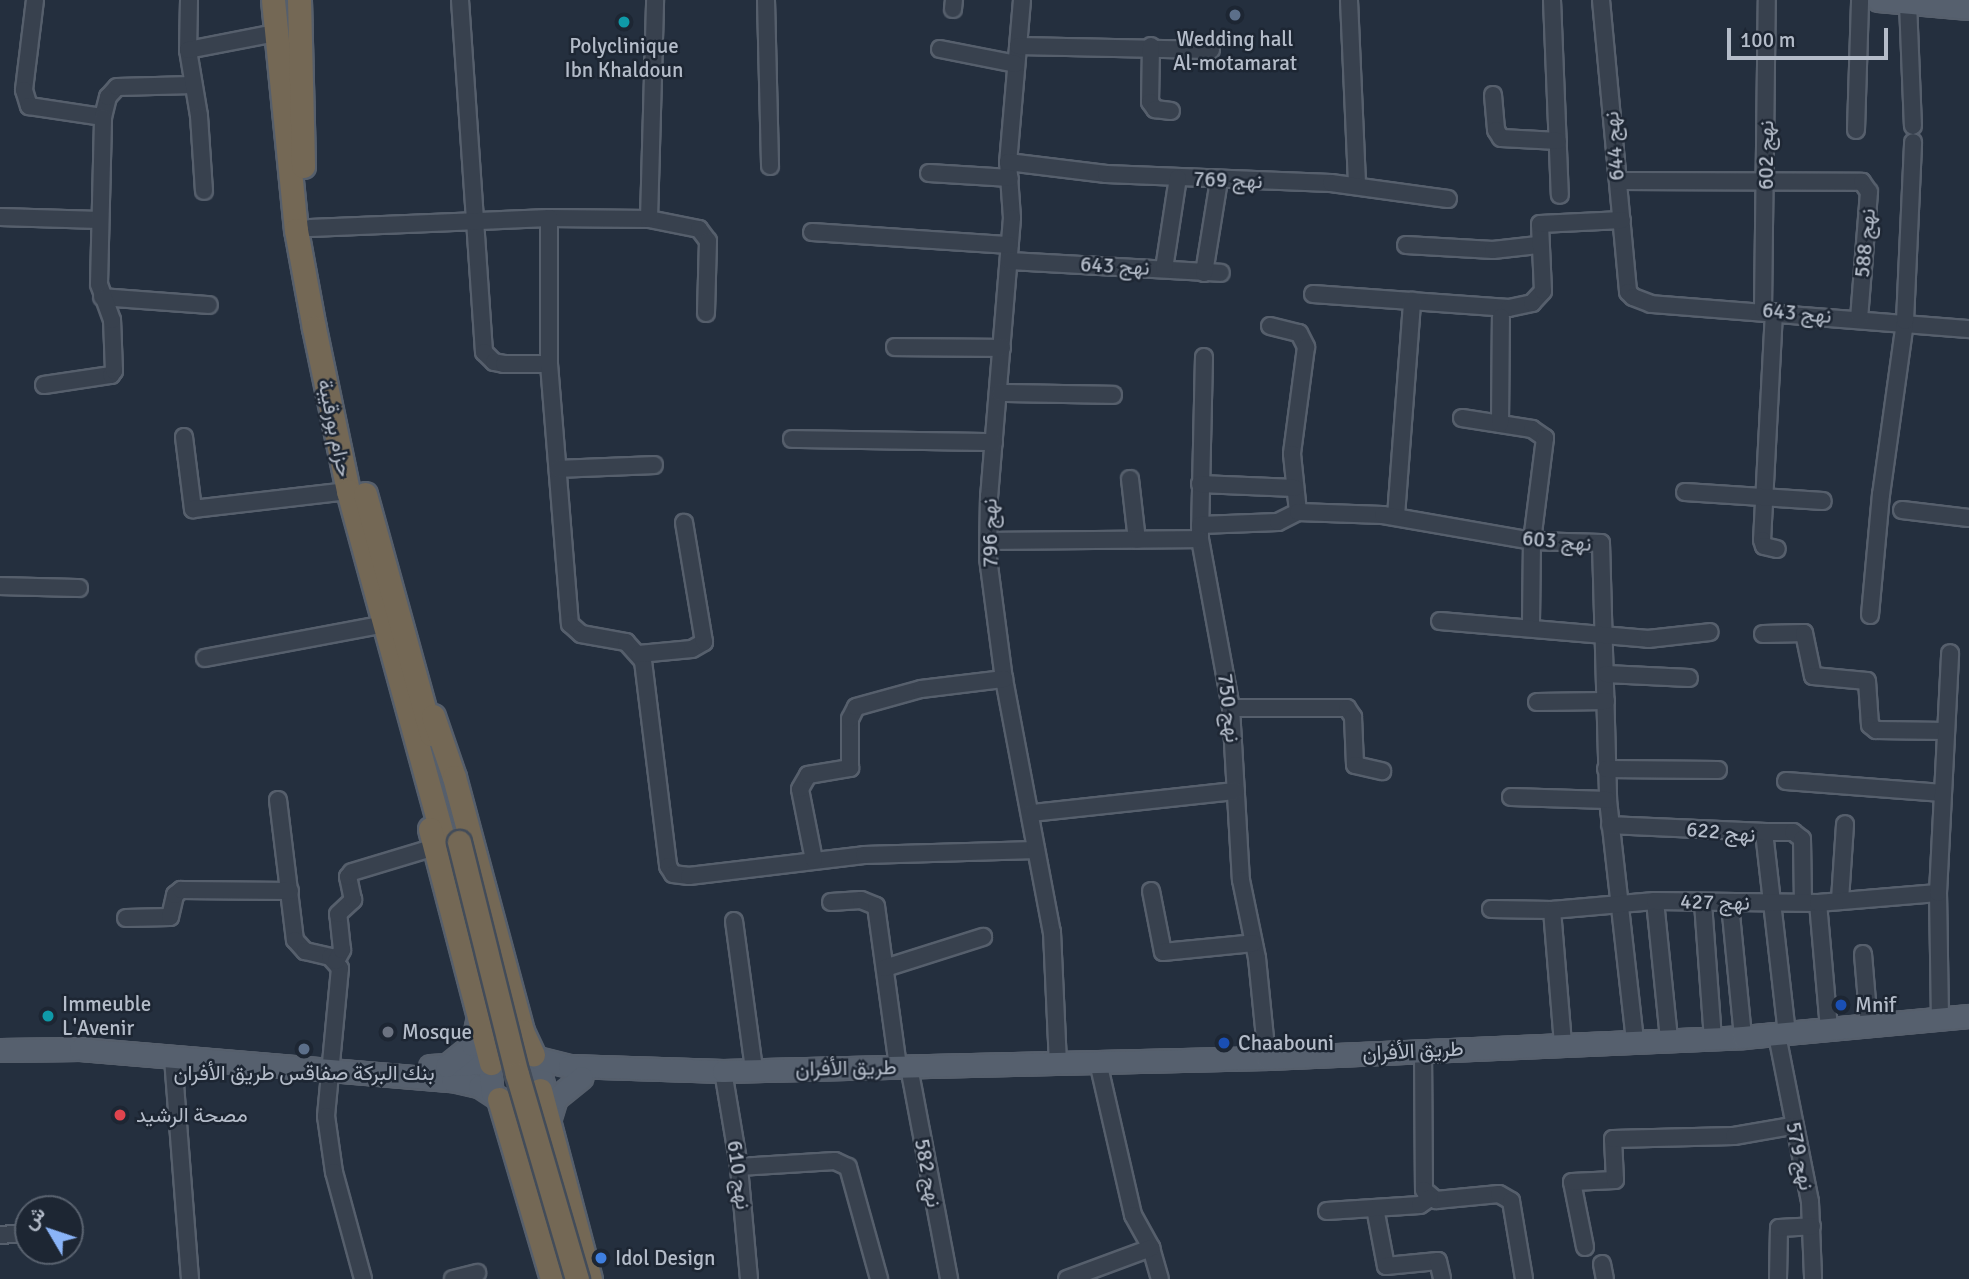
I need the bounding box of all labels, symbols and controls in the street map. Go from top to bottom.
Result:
marker: Wedding hall Al-motamarat [1227,7,1243,23]
marker: Polyclinique Ibn Khaldoun [616,14,632,30]
scale bar [1731,14,1892,58]
place label: Wedding hall Al-motamarat [1173,26,1297,76]
text: 100 m [1740,27,1795,53]
place label: Polyclinique Ibn Khaldoun [565,33,683,83]
street label: نهج 644 [1598,110,1630,182]
street label: نهج 602 [1753,120,1779,190]
street label: نهج 769 [1193,166,1263,194]
street label: نهج 588 [1849,207,1881,279]
street label: نهج 643 [1080,252,1150,280]
street label: نهج 643 [1761,297,1833,329]
street label: حزام بورقيبة [312,377,358,479]
street label: نهج 796 [977,498,1003,568]
street label: نهج 603 [1521,525,1593,557]
street label: نهج 750 [1212,672,1246,744]
street label: نهج 622 [1685,816,1757,848]
street label: نهج 427 [1680,889,1750,915]
place label: Immeuble L'Avenir [62,991,151,1041]
place label: Mnif [1855,992,1896,1018]
marker: Mnif [1833,997,1849,1013]
marker: Immeuble L'Avenir [40,1008,56,1024]
place label: Mosque [402,1019,472,1045]
marker: Mosque [380,1024,396,1040]
place label: Chaabouni [1238,1030,1334,1056]
marker: Chaabouni [1216,1035,1232,1051]
street label: طريق الأفران [1362,1036,1464,1066]
marker: بنك البركة صفاقس طريق الأفران [296,1041,312,1057]
street label: طريق الأفران [795,1055,897,1081]
place label: بنك البركة صفاقس طريق الأفران [173,1060,435,1086]
place label: مصحة الرشيد [136,1102,248,1128]
marker: مصحة الرشيد [110,1105,130,1125]
street label: نهج 579 [1780,1119,1820,1193]
street label: نهج 582 [909,1136,947,1210]
street label: نهج 610 [722,1139,756,1211]
north arrow [14,1195,84,1265]
text: ش [18,1202,51,1234]
place label: Idol Design [615,1245,716,1271]
marker: Idol Design [593,1250,609,1266]

